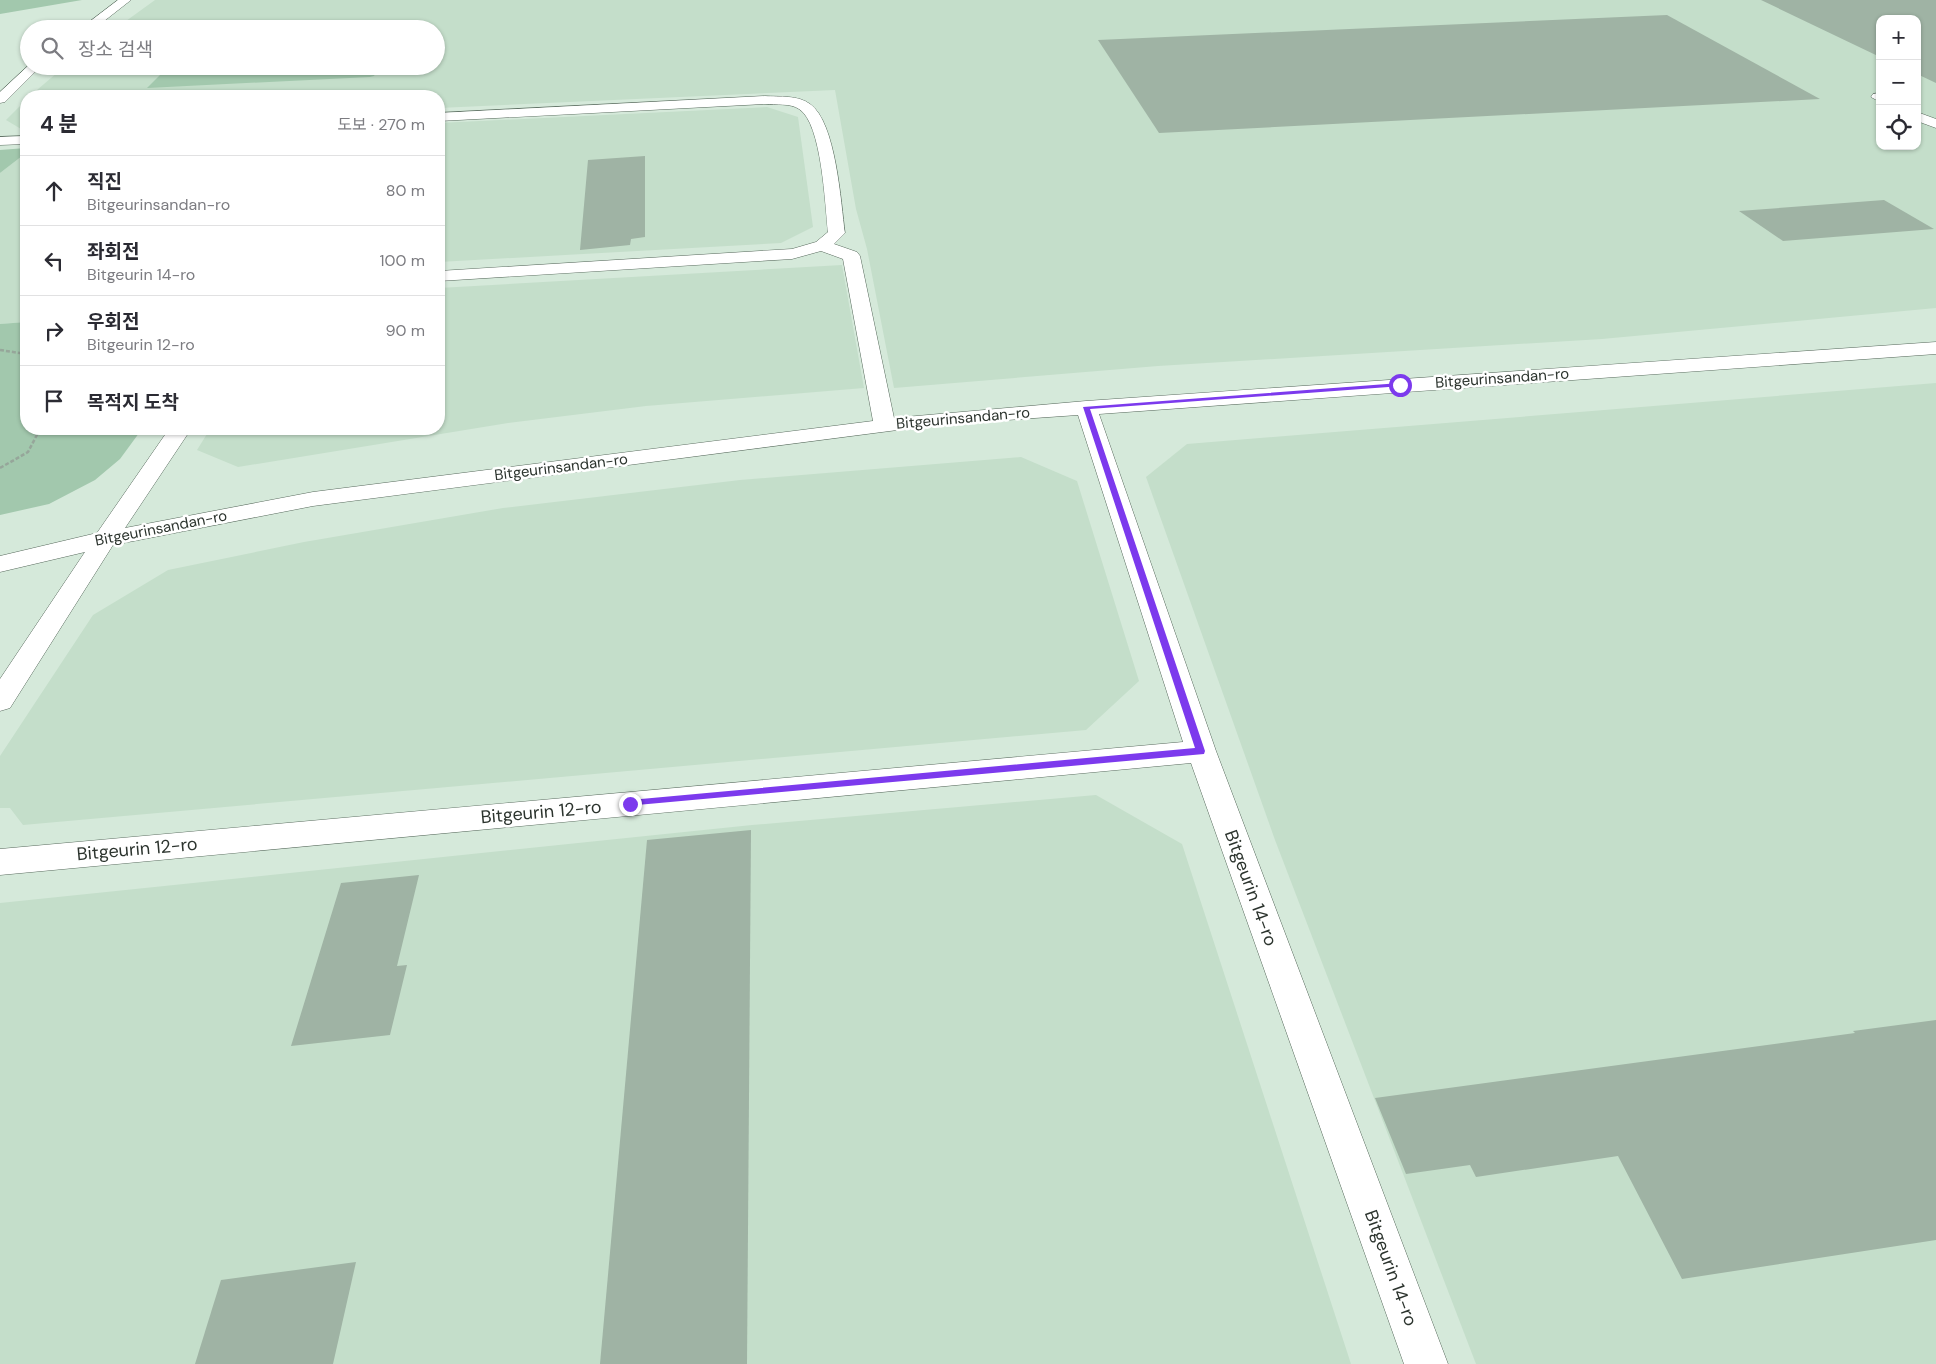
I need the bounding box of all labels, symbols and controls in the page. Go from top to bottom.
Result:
map controls [1876,15,1921,150]
button: + [1876,15,1921,60]
search box [20,20,445,75]
icon: search [38,34,66,62]
text: 장소 검색 [78,37,153,62]
button: − [1876,60,1921,105]
button: locate [1876,105,1921,150]
text: 4 분 [40,110,78,138]
text: 도보 · 270 m [337,114,425,135]
text: 직진 [87,169,122,194]
icon: ahead [40,177,68,205]
text: 80 m [386,180,425,201]
text: Bitgeurinsandan-ro [87,194,230,215]
text: 좌회전 [87,239,139,264]
icon: left [40,247,68,275]
text: 100 m [380,250,425,271]
text: Bitgeurin 14-ro [87,264,195,285]
text: 우회전 [87,309,139,334]
icon: right [40,317,68,345]
text: 90 m [385,320,425,341]
text: Bitgeurin 12-ro [87,334,195,355]
street label: Bitgeurinsandan-ro [1434,363,1570,393]
route start [1389,374,1412,397]
icon: arrive [40,387,68,415]
text: 목적지 도착 [87,390,179,415]
street label: Bitgeurinsandan-ro [895,402,1031,434]
street label: Bitgeurinsandan-ro [493,449,629,485]
street label: Bitgeurinsandan-ro [93,505,229,551]
route end [619,793,642,816]
street label: Bitgeurin 12-ro [480,795,602,829]
street label: Bitgeurin 14-ro [1219,827,1283,949]
street label: Bitgeurin 12-ro [76,832,198,866]
street label: Bitgeurin 14-ro [1359,1207,1423,1329]

